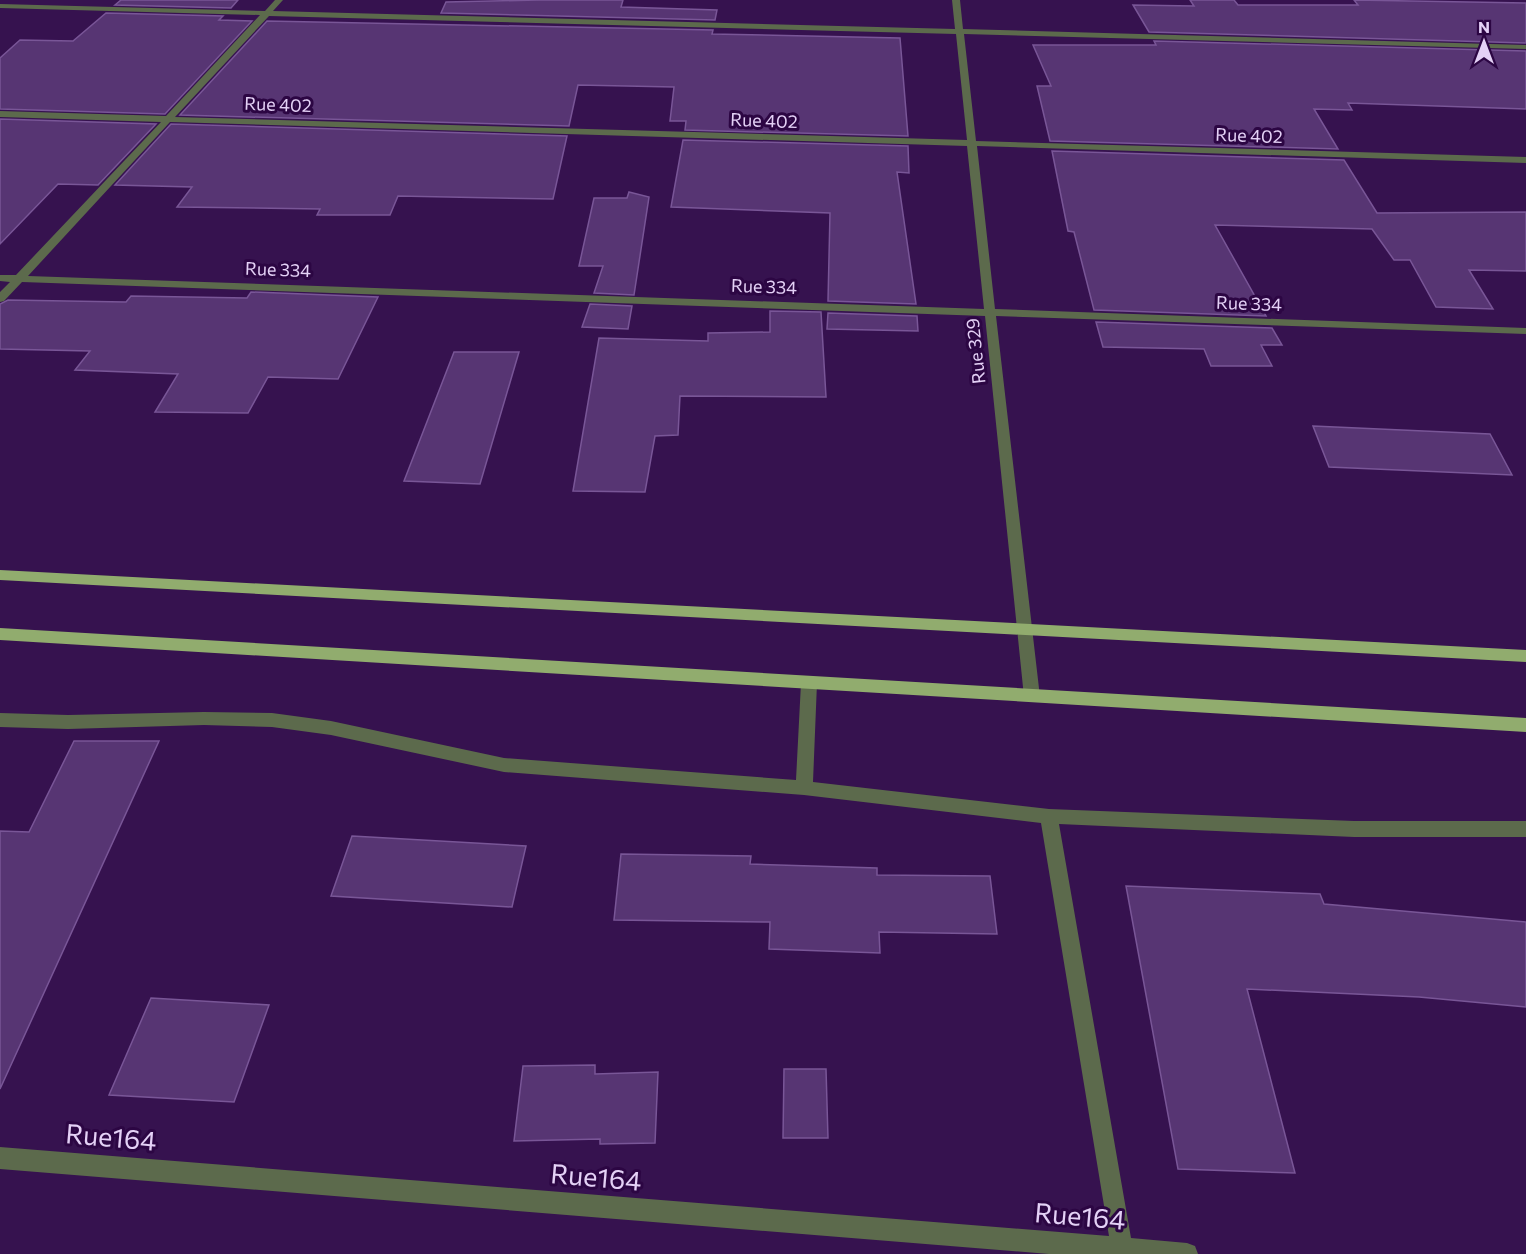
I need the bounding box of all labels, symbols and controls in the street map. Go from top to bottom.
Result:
north arrow [1454,12,1514,72]
text: N [1478,17,1490,36]
street label: Rue 402 [244,92,312,116]
street label: Rue 402 [730,108,798,132]
street label: Rue 402 [1215,123,1283,147]
street label: Rue 334 [245,257,312,281]
street label: Rue 334 [731,274,798,298]
street label: Rue 334 [1216,291,1283,315]
street label: Rue 329 [961,317,989,385]
street label: Rue164 [64,1116,158,1157]
street label: Rue164 [549,1156,643,1197]
street label: Rue164 [1033,1195,1127,1236]

